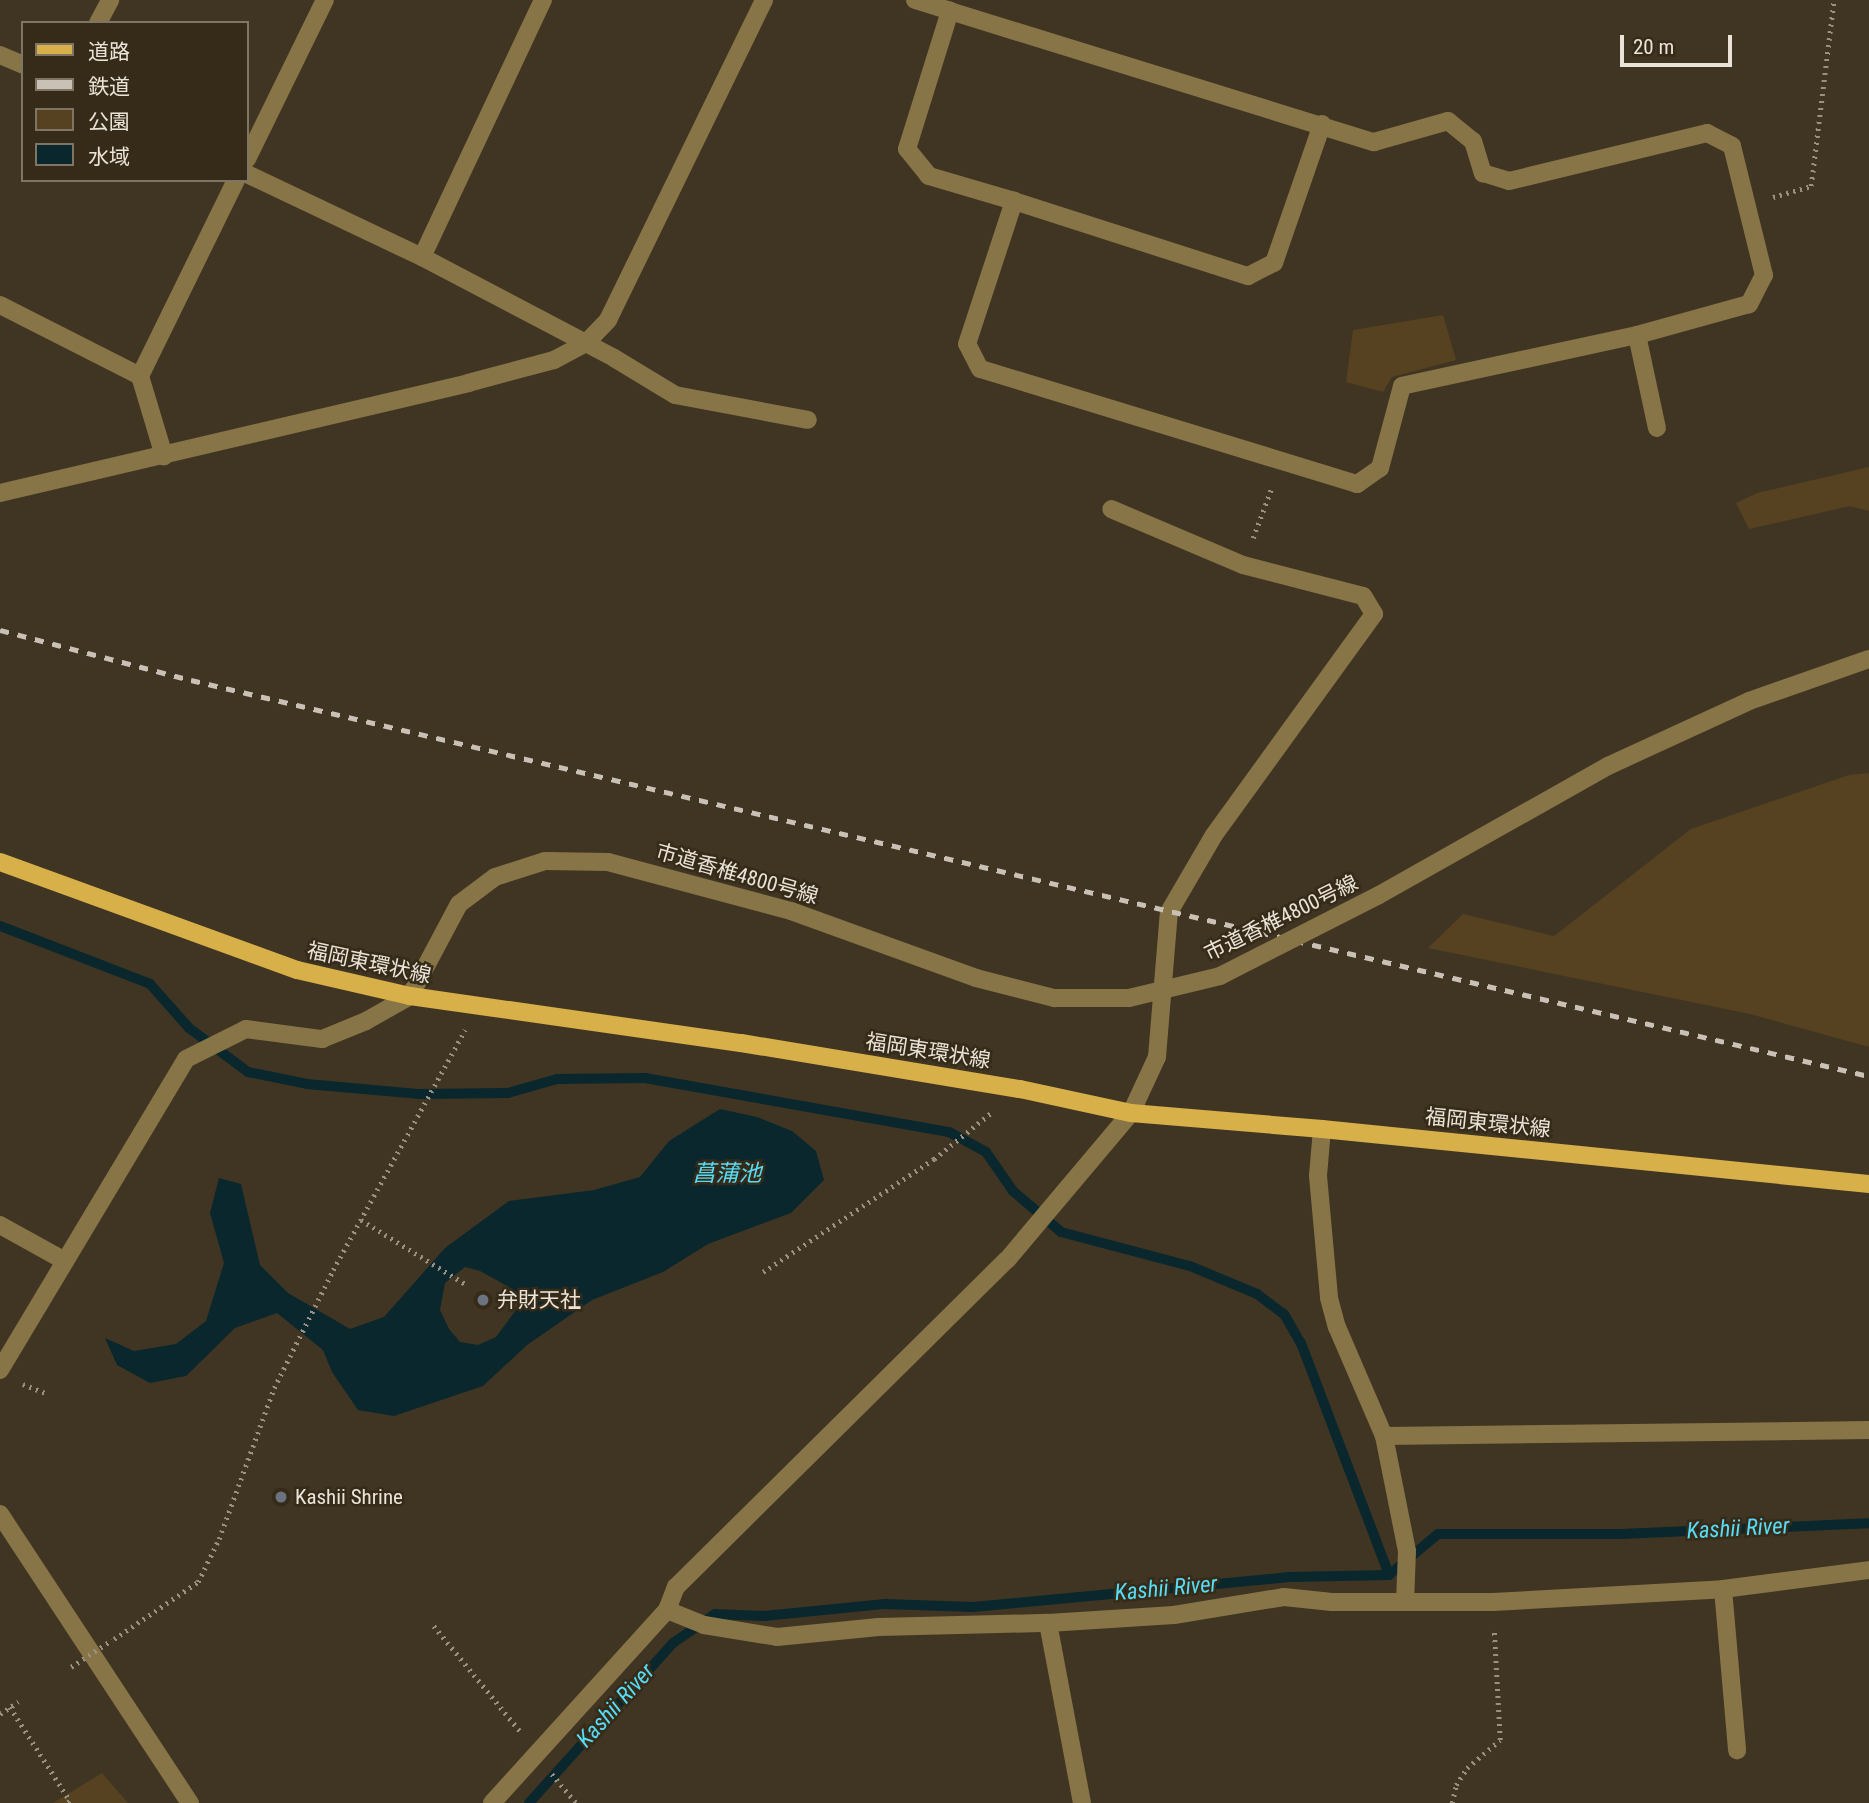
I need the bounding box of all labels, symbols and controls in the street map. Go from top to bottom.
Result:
legend [21,21,248,182]
scale bar [1624,21,1736,65]
text: 20 m [1633,35,1674,59]
text: 道路 [88,40,130,64]
text: 鉄道 [88,75,130,99]
text: 公園 [88,110,130,134]
text: 水域 [88,145,130,169]
street label: 市道香椎4800号線 [653,839,821,909]
street label: 市道香椎4800号線 [1200,870,1362,966]
street label: 福岡東環状線 [305,938,433,988]
street label: 福岡東環状線 [864,1029,992,1073]
street label: 福岡東環状線 [1424,1104,1552,1142]
water label: 菖蒲池 [693,1160,761,1188]
place label: 弁財天社 [497,1287,581,1313]
marker: 弁財天社 [475,1292,491,1308]
place label: Kashii Shrine [295,1484,403,1510]
marker: Kashii Shrine [273,1489,289,1505]
water label: Kashii River [1686,1513,1790,1545]
water label: Kashii River [1114,1571,1218,1607]
water label: Kashii River [571,1659,661,1753]

